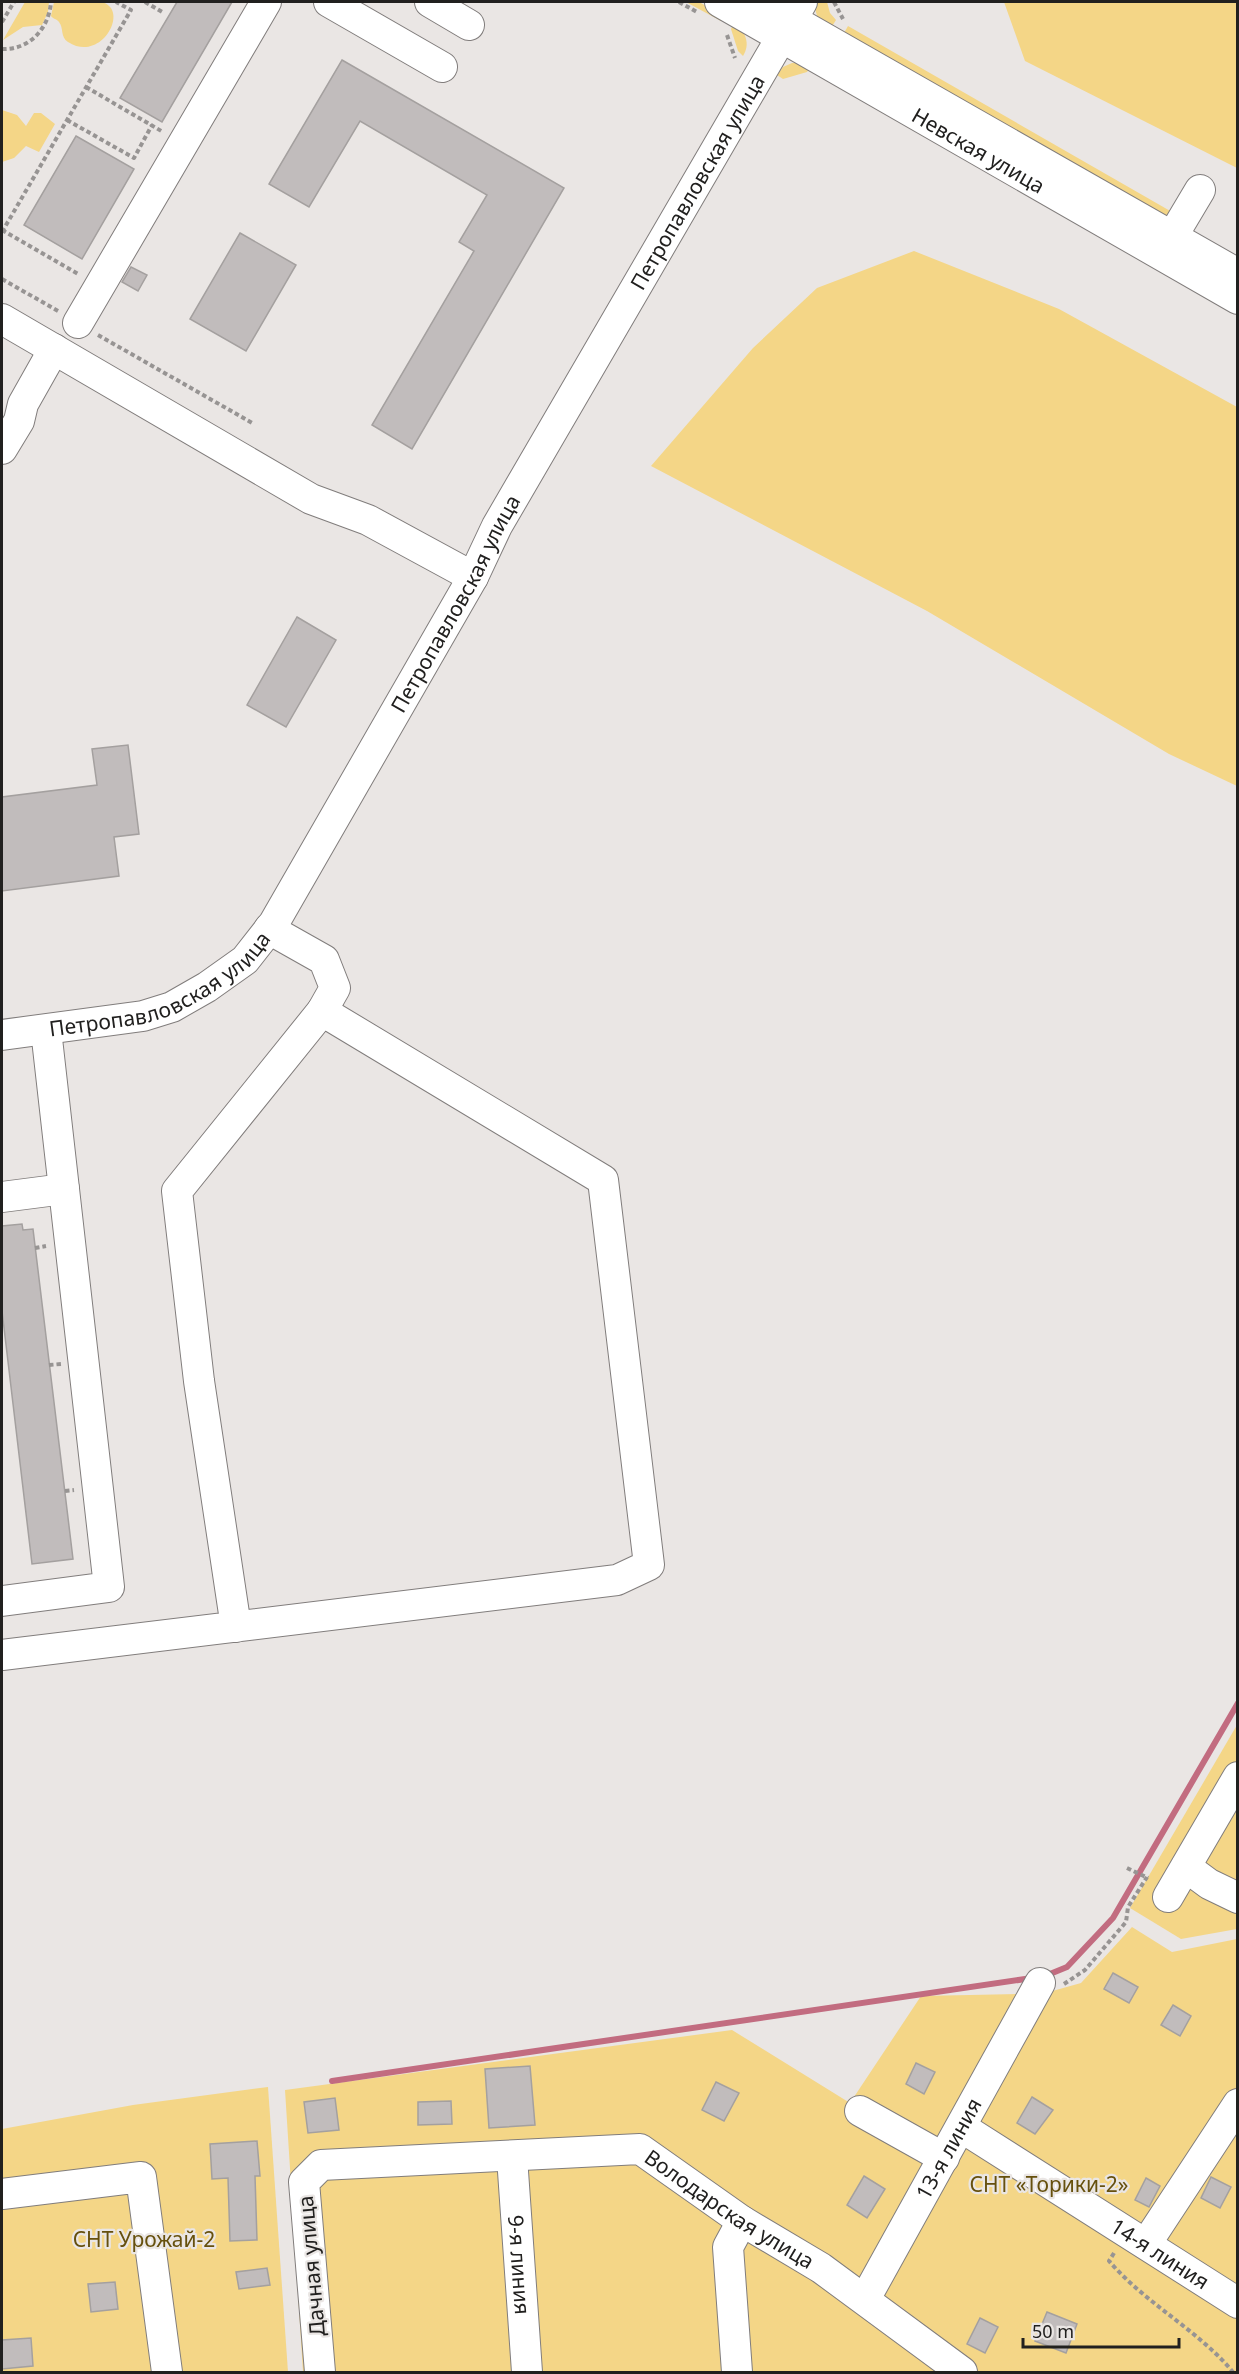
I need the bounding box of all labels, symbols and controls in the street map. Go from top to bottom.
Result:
street label: Петропавловская улица [624,69,771,295]
street label: Невская улица [907,101,1050,199]
street label: Петропавловская улица [384,489,526,718]
street label: Петропавловская улица [47,926,276,1043]
street label: 13-я линия [909,2093,988,2204]
street label: Володарская улица [639,2143,820,2275]
park label: СНТ «Торики-2» [969,2170,1129,2198]
street label: Дачная улица [291,2195,331,2337]
street label: 14-я линия [1105,2212,1215,2295]
street label: 9-я линия [502,2214,537,2316]
park label: СНТ Урожай-2 [73,2225,215,2253]
scale bar [1023,2311,1179,2349]
text: 50 m [1032,2319,1074,2343]

